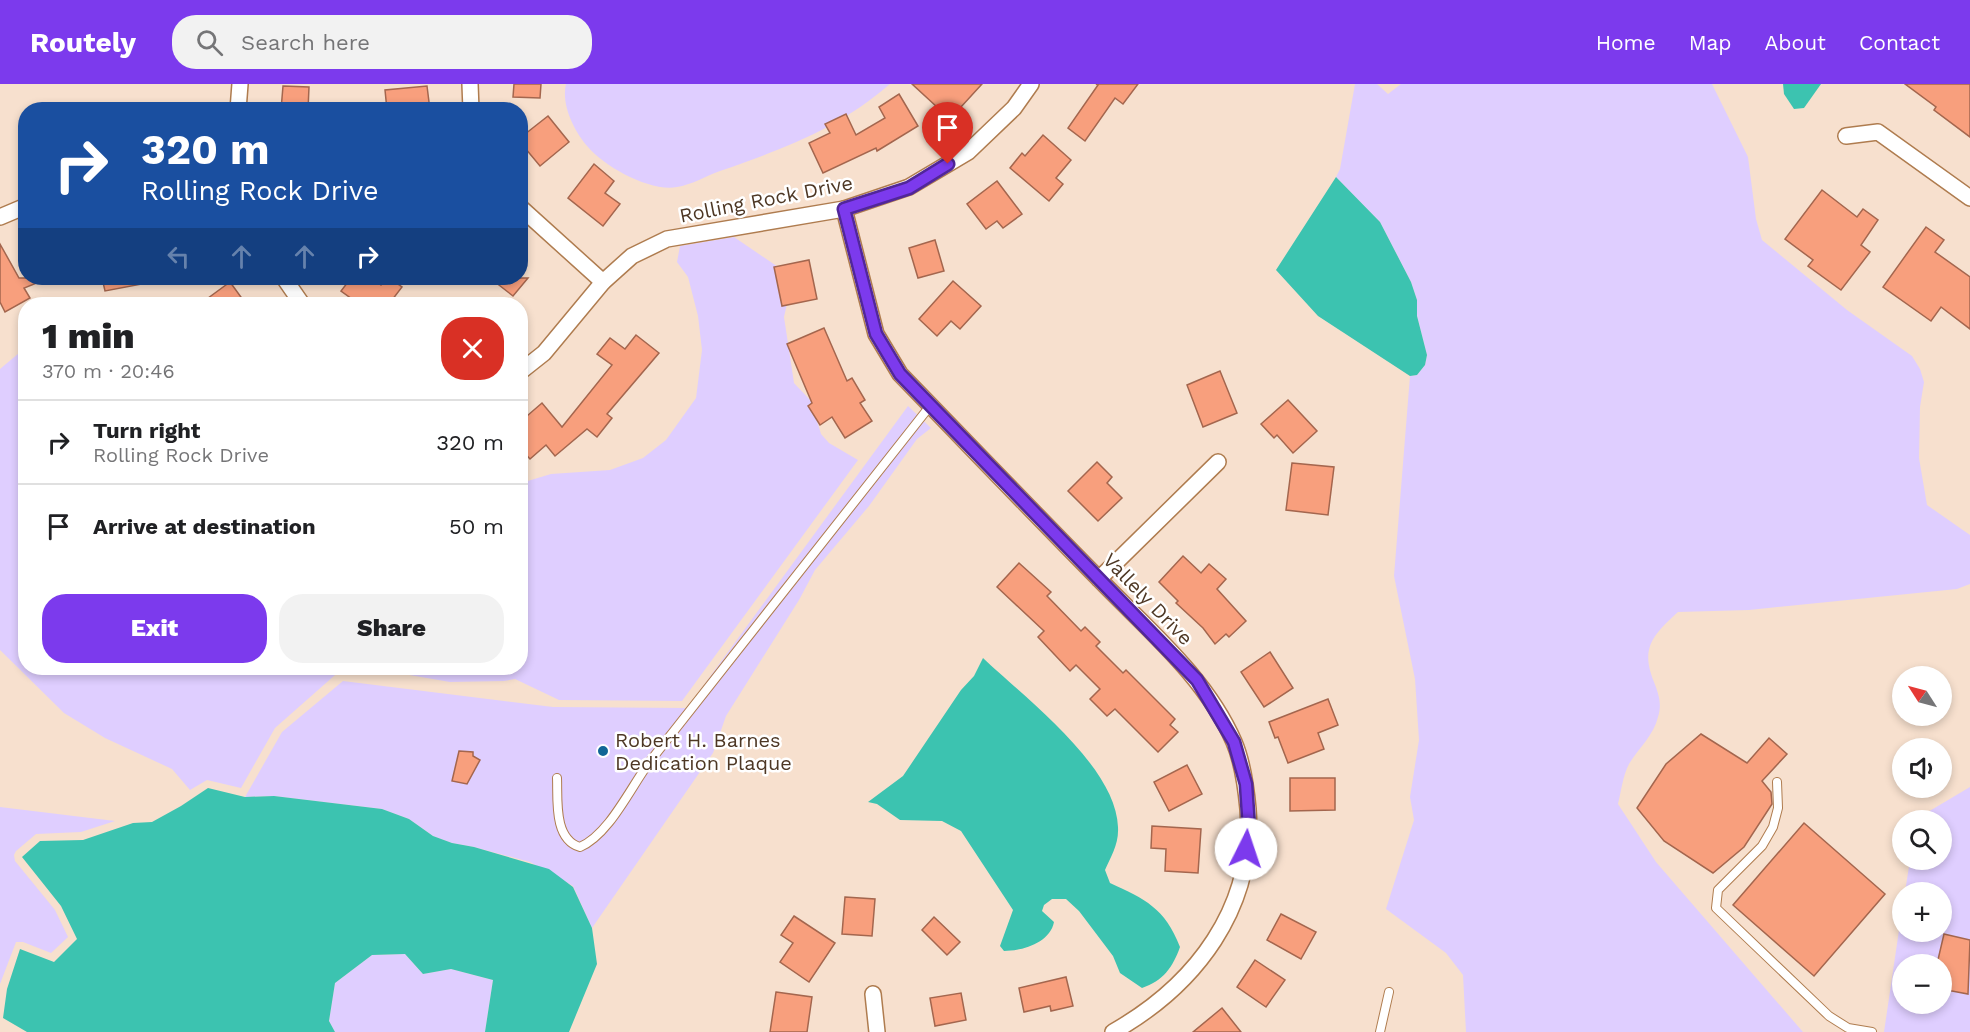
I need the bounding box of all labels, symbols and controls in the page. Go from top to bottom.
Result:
search box [172,15,592,69]
text: Routely [30,26,136,59]
icon: search [193,26,226,59]
text: Search here [241,30,370,55]
text: Home [1596,30,1656,55]
text: Map [1689,30,1732,55]
text: About [1765,30,1826,55]
text: Contact [1859,30,1940,55]
pin [922,102,973,164]
icon: arrive [931,111,964,144]
text: 320 m [141,125,270,174]
icon: right [42,126,120,204]
street label: Rolling Rock Drive [677,170,855,228]
text: Rolling Rock Drive [141,175,379,207]
icon: left [162,240,195,273]
icon: ahead [225,240,258,273]
icon: ahead [288,240,321,273]
icon: right [351,240,384,273]
text: 1 min [42,315,135,357]
button: close [441,317,504,380]
text: 370 m · 20:46 [42,359,175,383]
text: Turn right [93,418,200,443]
icon: right [42,426,75,459]
text: 320 m [436,430,504,455]
text: Rolling Rock Drive [93,443,269,467]
icon: arrive [42,510,75,543]
text: Arrive at destination [93,514,316,539]
text: 50 m [449,514,504,539]
street label: Vallely Drive [1098,548,1198,650]
button: Exit [42,594,267,663]
button: Share [279,594,504,663]
north arrow [1892,666,1952,726]
map controls [1892,666,1952,1014]
place label: Robert H. Barnes Dedication Plaque [615,728,792,775]
button: sound [1892,738,1952,798]
marker: Robert H. Barnes Dedication Plaque [596,744,610,758]
button: search [1892,810,1952,870]
position arrow [1214,817,1278,881]
button: + [1892,882,1952,942]
button: − [1892,954,1952,1014]

